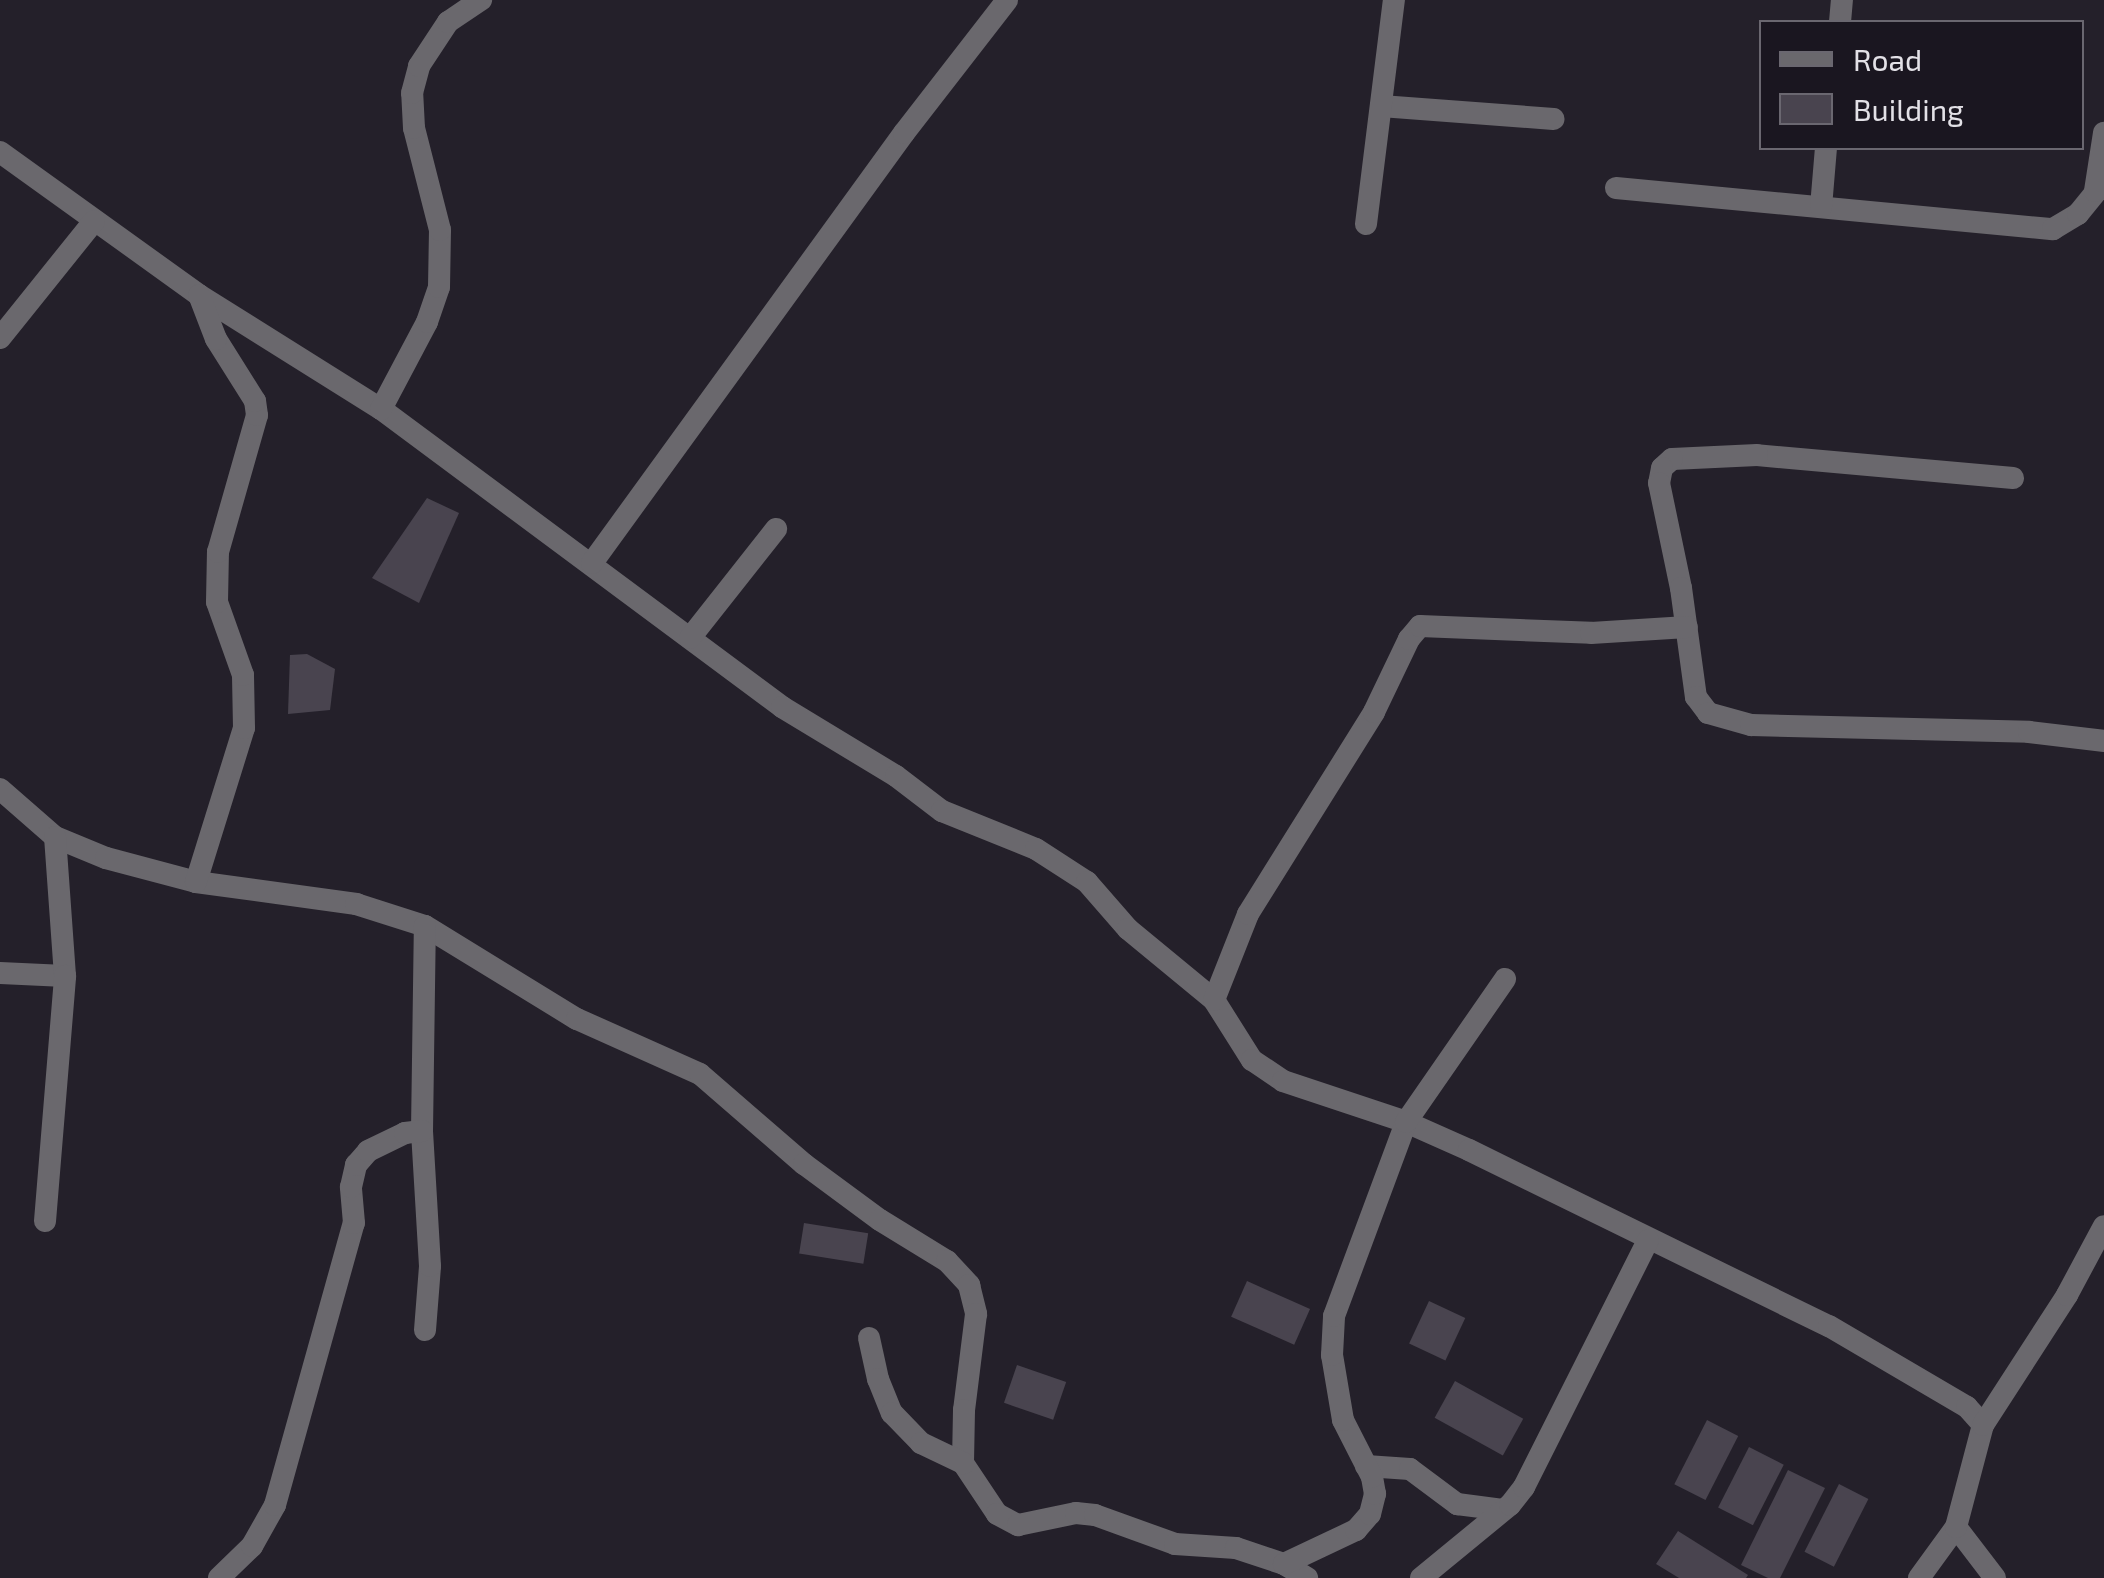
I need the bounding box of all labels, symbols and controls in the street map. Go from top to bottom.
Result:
legend [1759,20,2084,150]
text: Road [1853,41,1922,77]
text: Building [1853,91,1964,127]

